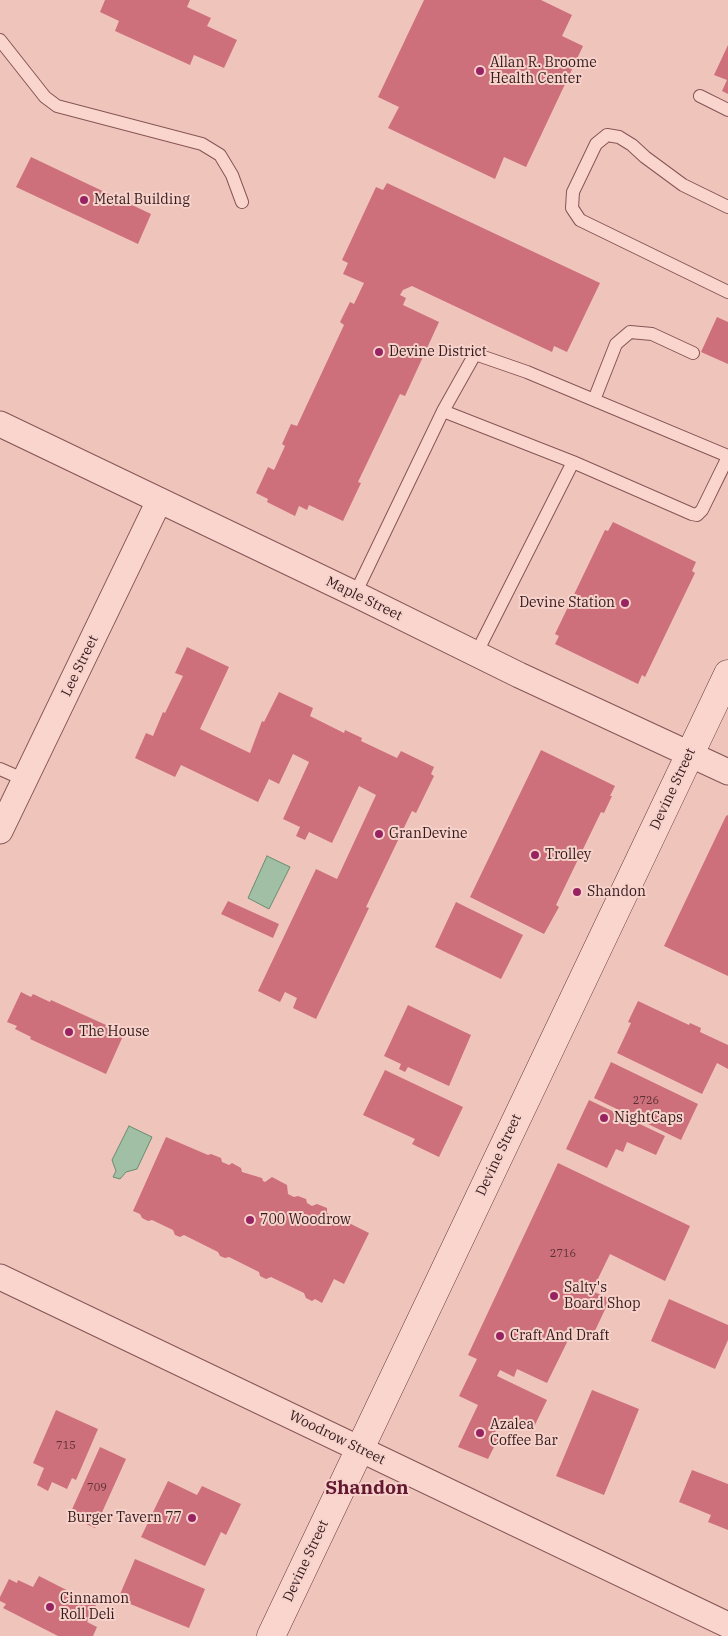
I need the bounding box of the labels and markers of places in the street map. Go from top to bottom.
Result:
place label: Allan R. Broome Health Center [490,55,597,88]
marker: Allan R. Broome Health Center [474,65,486,77]
place label: Metal Building [94,192,190,208]
marker: Metal Building [78,194,90,206]
place label: Devine District [389,344,487,360]
marker: Devine District [373,346,385,358]
place label: Devine Station [519,595,615,611]
marker: Devine Station [619,597,631,609]
place label: GranDevine [389,826,468,842]
marker: GranDevine [373,828,385,840]
place label: Trolley [545,847,591,863]
marker: Trolley [529,849,541,861]
place label: Shandon [587,884,646,900]
marker: Shandon [571,886,583,898]
place label: The House [79,1024,150,1040]
marker: The House [63,1026,75,1038]
place label: NightCaps [614,1110,683,1126]
marker: NightCaps [598,1112,610,1124]
place label: 700 Woodrow [260,1212,351,1228]
marker: 700 Woodrow [244,1214,256,1226]
place label: Salty's Board Shop [564,1280,640,1312]
marker: Salty's Board Shop [548,1290,560,1302]
place label: Craft And Draft [510,1328,609,1344]
marker: Craft And Draft [494,1330,506,1342]
place label: Azalea Coffee Bar [490,1417,558,1450]
marker: Azalea Coffee Bar [474,1427,486,1439]
place label: Burger Tavern 77 [67,1510,182,1526]
marker: Burger Tavern 77 [186,1512,198,1524]
place label: Cinnamon Roll Deli [60,1591,129,1624]
marker: Cinnamon Roll Deli [44,1601,56,1613]

